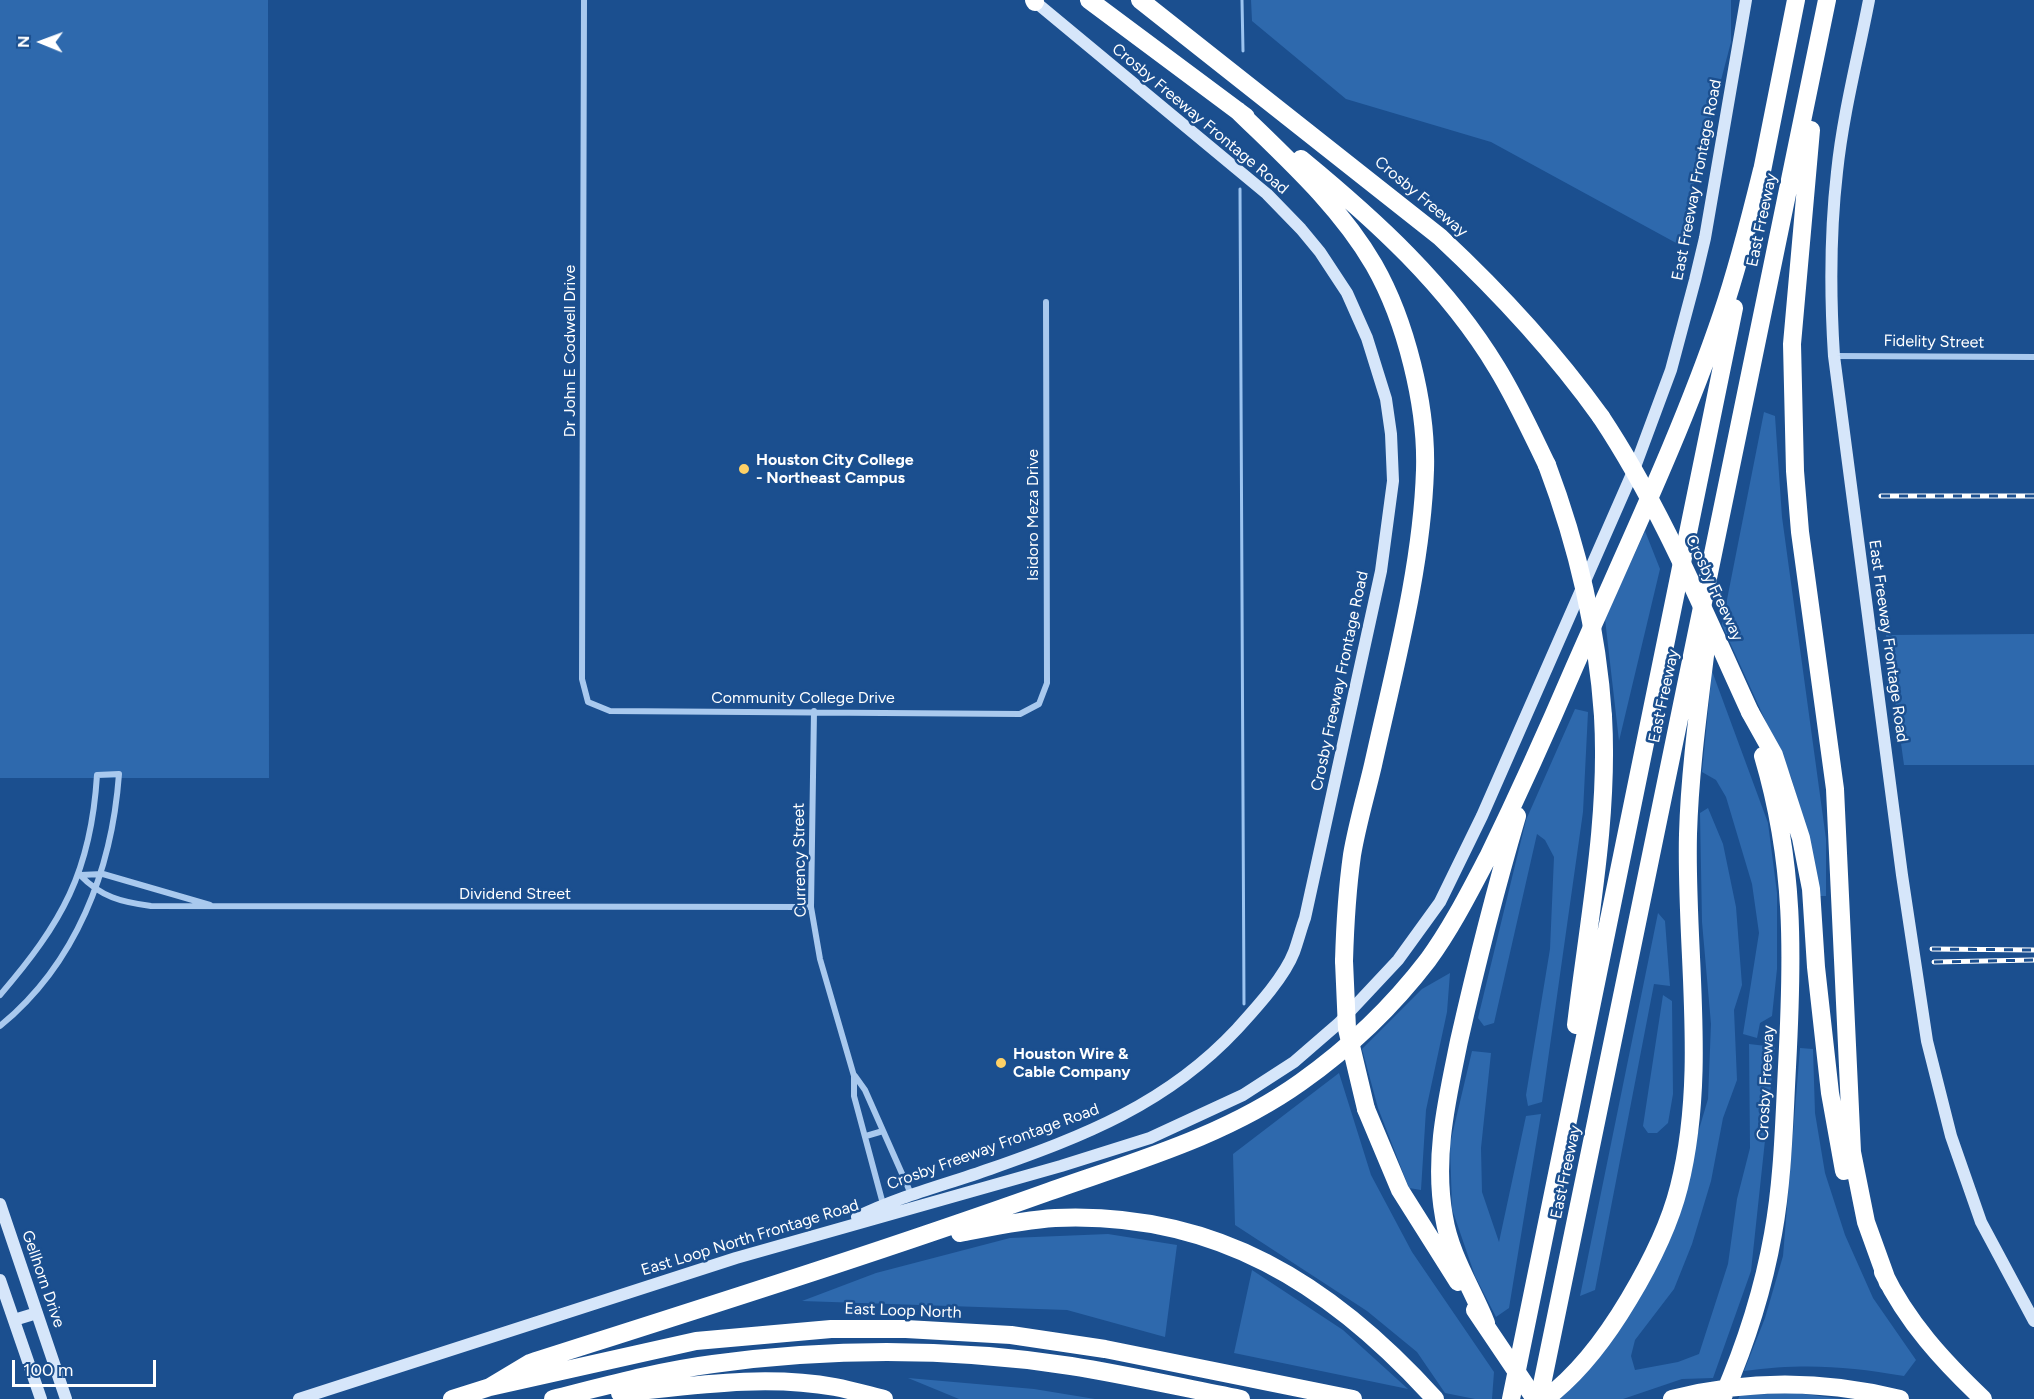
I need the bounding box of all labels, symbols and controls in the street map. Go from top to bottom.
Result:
north arrow [12,12,72,72]
text: N [14,35,33,48]
street label: Crosby Freeway Frontage Road [1108,40,1292,198]
street label: East Freeway Frontage Road [1668,78,1726,282]
street label: Crosby Freeway [1371,153,1471,241]
street label: East Freeway [1743,171,1781,269]
street label: Dr John E Codwell Drive [560,265,580,437]
street label: Fidelity Street [1883,332,1985,352]
street label: Isidoro Meza Drive [1023,449,1043,581]
place label: Houston City College - Northeast Campus [756,450,914,488]
marker: Houston City College - Northeast Campus [737,462,751,476]
street label: Crosby Freeway [1681,532,1747,644]
street label: East Freeway Frontage Road [1864,539,1912,743]
street label: Crosby Freeway Frontage Road [1307,569,1373,793]
street label: East Freeway [1645,647,1683,745]
street label: Community College Drive [711,688,895,708]
street label: Currency Street [789,803,811,917]
street label: Dividend Street [459,884,571,904]
street label: Crosby Freeway [1753,1025,1779,1141]
place label: Houston Wire & Cable Company [1013,1044,1130,1082]
marker: Houston Wire & Cable Company [994,1056,1008,1070]
street label: Crosby Freeway Frontage Road [884,1100,1102,1194]
street label: East Freeway [1547,1123,1585,1221]
street label: East Loop North Frontage Road [639,1196,861,1280]
street label: Gellhorn Drive [17,1228,69,1330]
street label: East Loop North [844,1299,962,1323]
scale bar [15,1348,159,1386]
text: 100 m [23,1359,73,1381]

